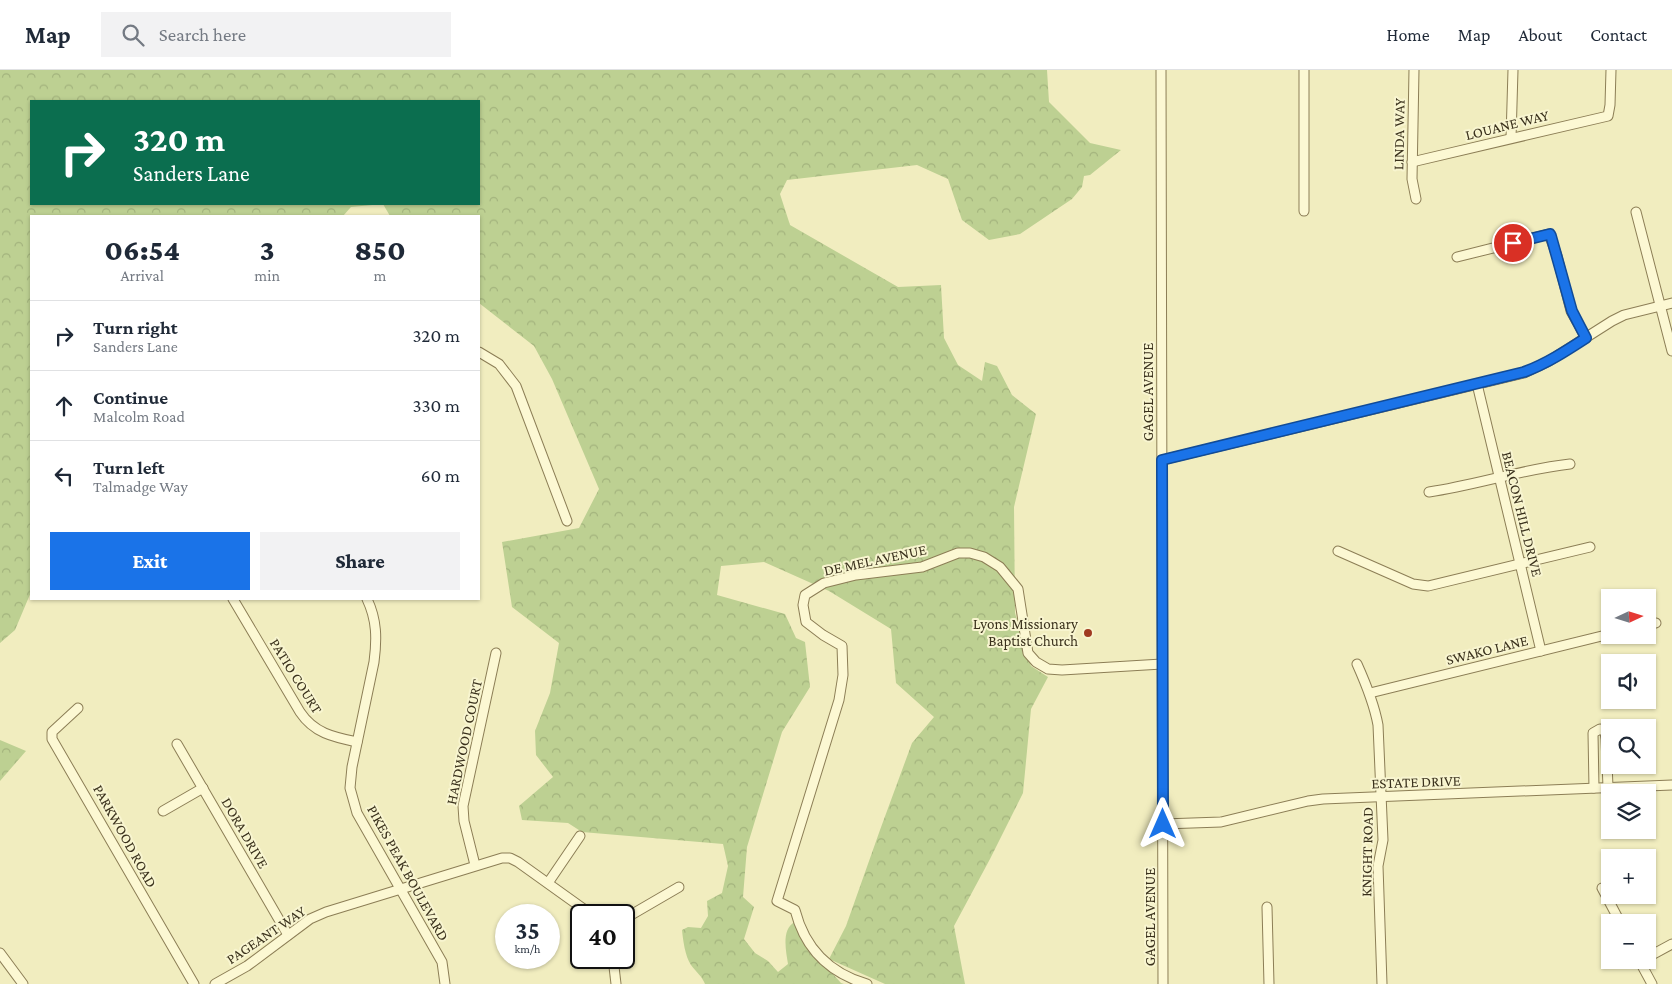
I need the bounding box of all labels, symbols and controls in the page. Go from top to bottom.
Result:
search box [101,12,451,57]
text: Map [25,21,71,48]
icon: search [119,21,147,49]
text: Search here [159,24,246,45]
text: Home [1387,25,1430,45]
text: Map [1458,25,1490,45]
text: About [1518,25,1562,45]
text: Contact [1590,25,1647,45]
street label: LINDA WAY [1390,98,1408,170]
street label: LOUANE WAY [1464,107,1550,143]
icon: right [50,120,115,185]
text: 320 m [133,120,225,159]
text: Sanders Lane [133,161,250,186]
pin [1492,222,1534,264]
icon: arrive [1499,229,1527,257]
text: 06:54 [104,233,180,266]
text: 3 [260,233,275,266]
text: 850 [354,233,406,266]
text: Arrival [120,267,164,284]
text: min [254,267,280,284]
text: m [374,267,386,284]
text: Turn right [93,317,178,338]
icon: right [50,322,78,350]
text: 320 m [412,325,460,346]
text: Sanders Lane [93,338,178,355]
street label: GAGEL AVENUE [1140,343,1156,441]
text: Continue [93,387,168,408]
icon: ahead [50,392,78,420]
text: 330 m [412,395,460,416]
text: Malcolm Road [93,408,185,425]
street label: BEACON HILL DRIVE [1499,450,1545,578]
text: Turn left [93,457,165,478]
icon: left [50,462,78,490]
text: 60 m [421,465,460,486]
text: Talmadge Way [93,478,188,495]
button: Exit [50,532,250,590]
button: Share [260,532,460,590]
street label: DE MEL AVENUE [822,541,928,579]
north arrow [1601,589,1656,644]
map controls [1601,589,1656,969]
place label: Lyons Missionary Baptist Church [973,616,1078,650]
marker: Lyons Missionary Baptist Church [1082,627,1094,639]
street label: SWAKO LANE [1444,632,1530,668]
street label: PATIO COURT [267,636,325,716]
button: sound [1601,654,1656,709]
street label: HARDWOOD COURT [443,678,485,806]
button: search [1601,719,1656,774]
street label: ESTATE DRIVE [1371,772,1461,792]
street label: PARKWOOD ROAD [90,782,160,890]
button: layers [1601,784,1656,839]
street label: DORA DRIVE [218,795,272,871]
position arrow [1136,797,1188,849]
street label: PIKES PEAK BOULEVARD [364,802,452,944]
street label: KNIGHT ROAD [1358,807,1376,897]
button: + [1601,849,1656,904]
street label: GAGEL AVENUE [1142,868,1158,966]
street label: PAGEANT WAY [224,903,308,967]
speed limit sign: 40 [570,904,635,969]
button: − [1601,914,1656,969]
text: 35 [515,917,540,944]
text: km/h [515,942,540,956]

